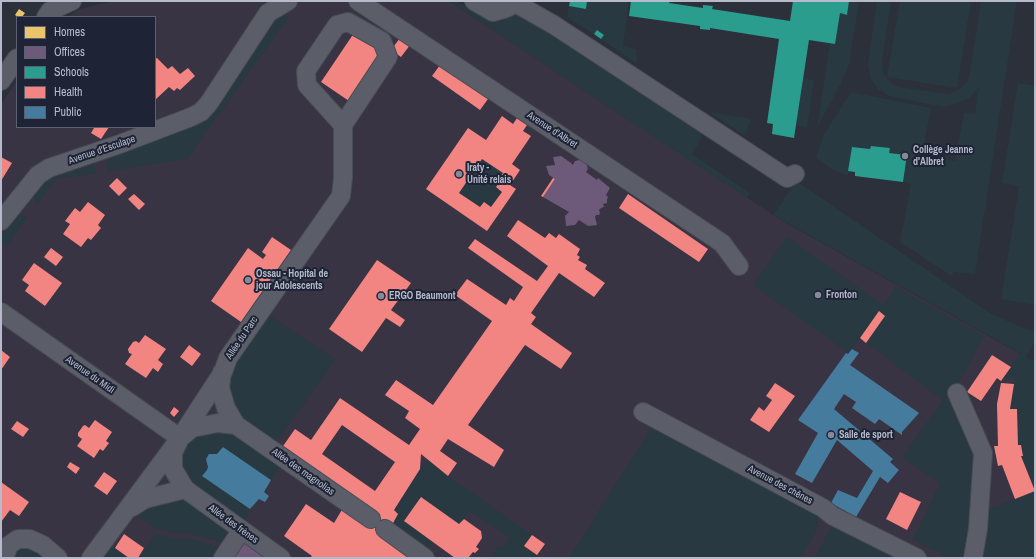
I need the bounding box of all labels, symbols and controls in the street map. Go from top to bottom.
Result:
legend [16,16,156,128]
text: Homes [54,24,85,40]
text: Offices [54,44,85,60]
text: Schools [54,64,89,80]
text: Health [54,84,82,100]
text: Public [54,104,81,120]
street label: Avenue d'Albret [525,109,579,151]
street label: Avenue d'Esculape [67,133,137,167]
place label: Collège Jeanne d'Albret [913,144,973,168]
marker: Collège Jeanne d'Albret [900,151,910,161]
place label: Iraty - Unité relais [467,162,511,186]
marker: Iraty - Unité relais [454,169,464,179]
place label: Ossau - Hopital de jour Adolescents [256,268,328,292]
marker: Ossau - Hopital de jour Adolescents [243,275,253,285]
place label: Fronton [826,289,857,301]
place label: ERGO Beaumont [389,290,456,302]
marker: Fronton [813,290,823,300]
marker: ERGO Beaumont [376,291,386,301]
street label: Allée du Parc [223,314,261,362]
street label: Avenue du Midi [63,354,117,396]
place label: Salle de sport [839,429,893,441]
marker: Salle de sport [826,430,836,440]
street label: Allée des magnolias [269,446,337,498]
street label: Avenue des chênes [745,463,815,507]
street label: Allée des frènes [206,502,260,546]

